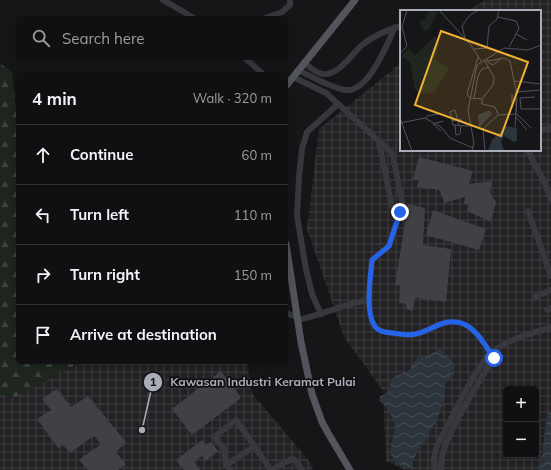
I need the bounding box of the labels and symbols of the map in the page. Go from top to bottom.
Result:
inset map [400,10,541,151]
route end [391,203,409,221]
route start [485,349,503,367]
callout: Kawasan Industri Keramat Pulai [143,370,364,394]
text: 1 [149,374,157,389]
text: Kawasan Industri Keramat Pulai [170,374,356,389]

